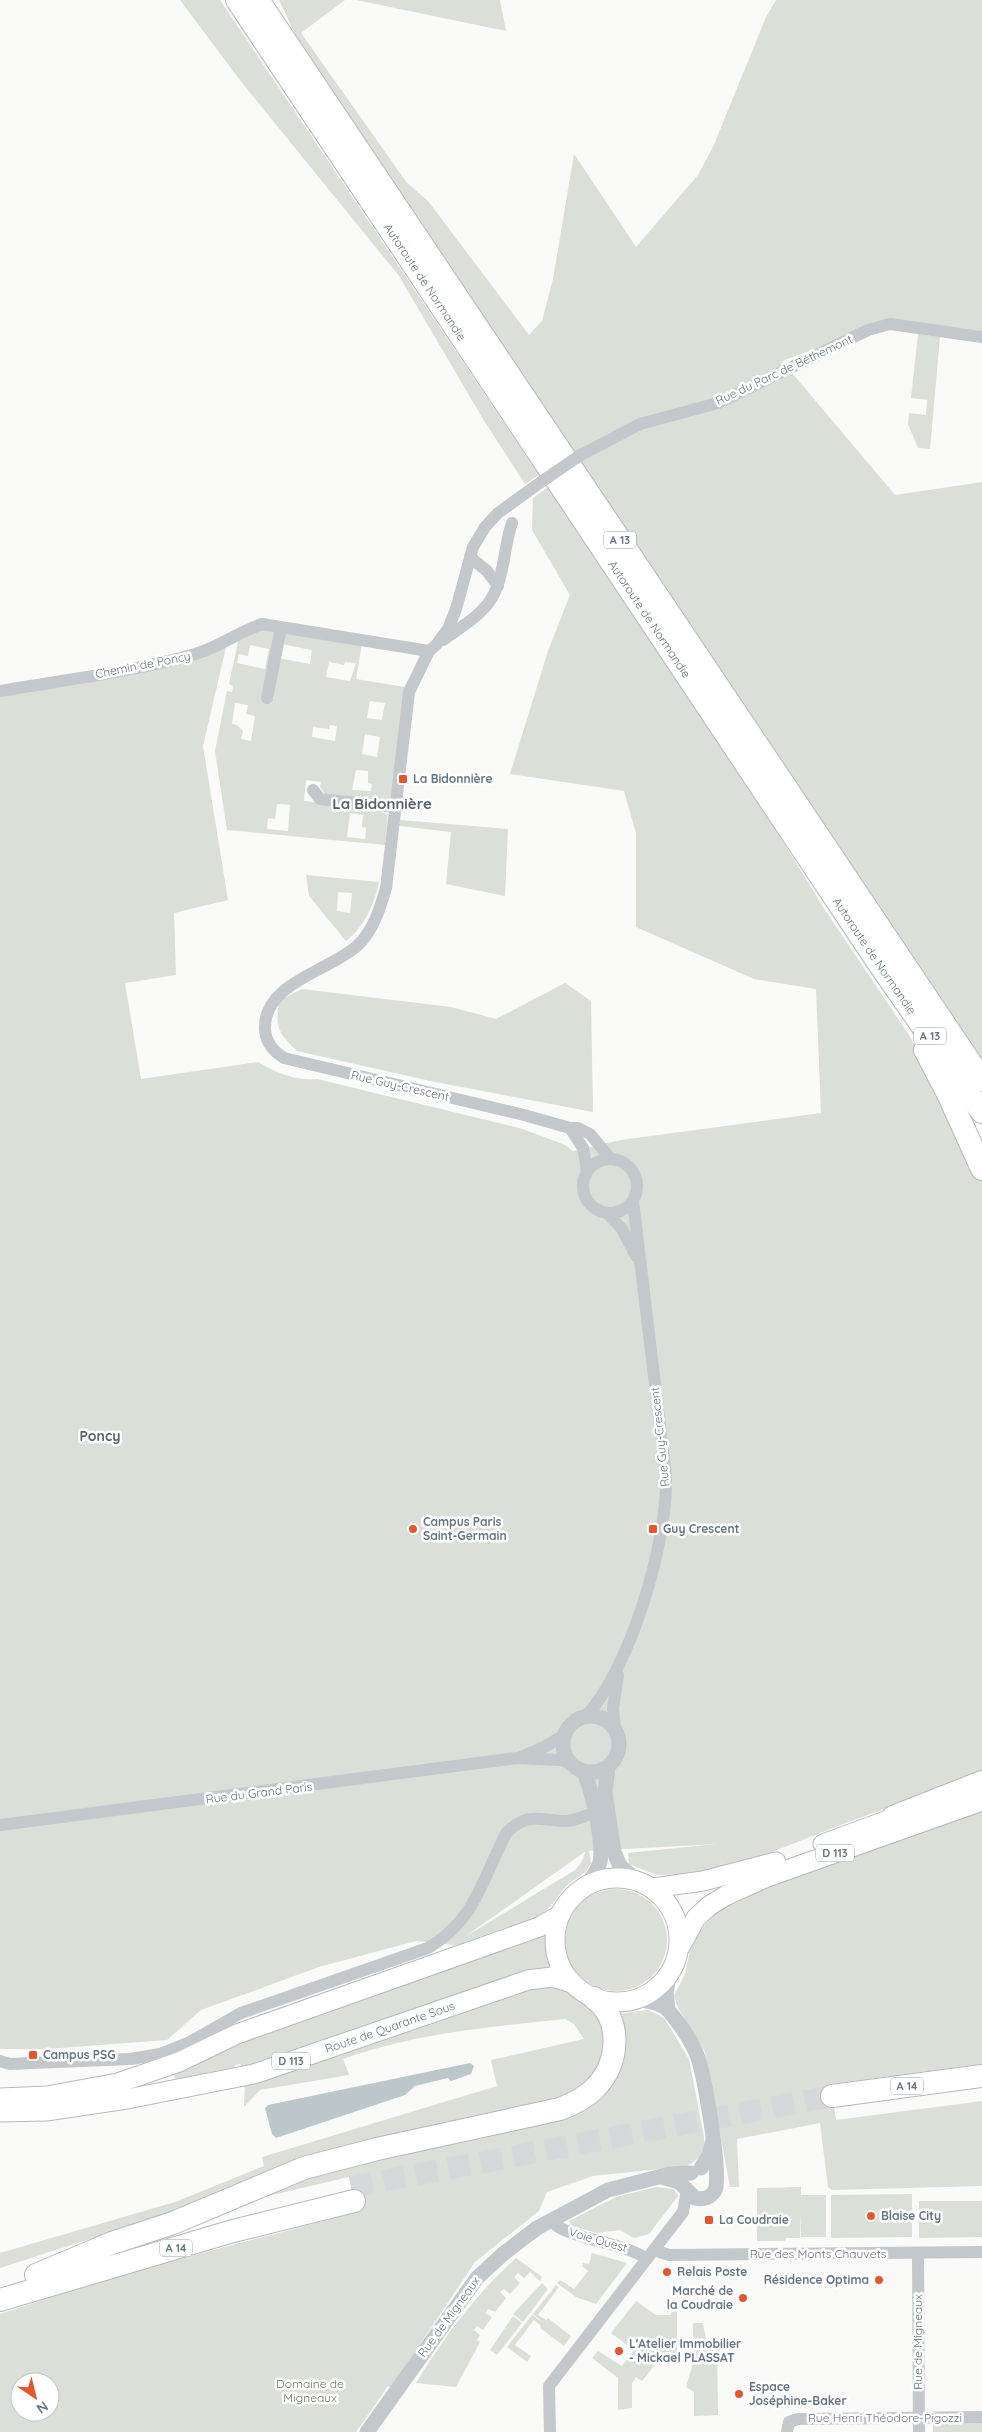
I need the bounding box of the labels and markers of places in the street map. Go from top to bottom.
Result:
place label: La Bidonnière [413,771,493,786]
marker: La Bidonnière [397,773,409,785]
place label: Campus Paris Saint-Germain [423,1514,507,1543]
place label: Guy Crescent [663,1521,740,1536]
marker: Campus Paris Saint-Germain [407,1523,419,1535]
marker: Guy Crescent [647,1523,659,1535]
place label: Campus PSG [43,2047,116,2062]
marker: Campus PSG [27,2049,39,2061]
place label: Blaise City [881,2208,941,2223]
marker: Blaise City [865,2210,877,2222]
place label: La Coudraie [719,2212,789,2227]
marker: La Coudraie [703,2214,715,2226]
place label: Relais Poste [677,2264,747,2279]
marker: Relais Poste [661,2266,673,2278]
place label: Résidence Optima [764,2272,869,2287]
marker: Résidence Optima [873,2274,885,2286]
place label: Marché de la Coudraie [667,2283,733,2312]
marker: Marché de la Coudraie [737,2292,749,2304]
place label: L'Atelier Immobilier - Mickael PLASSAT [629,2336,741,2365]
marker: L'Atelier Immobilier - Mickael PLASSAT [613,2345,625,2357]
place label: Espace Joséphine-Baker [749,2379,847,2408]
marker: Espace Joséphine-Baker [733,2388,745,2400]

